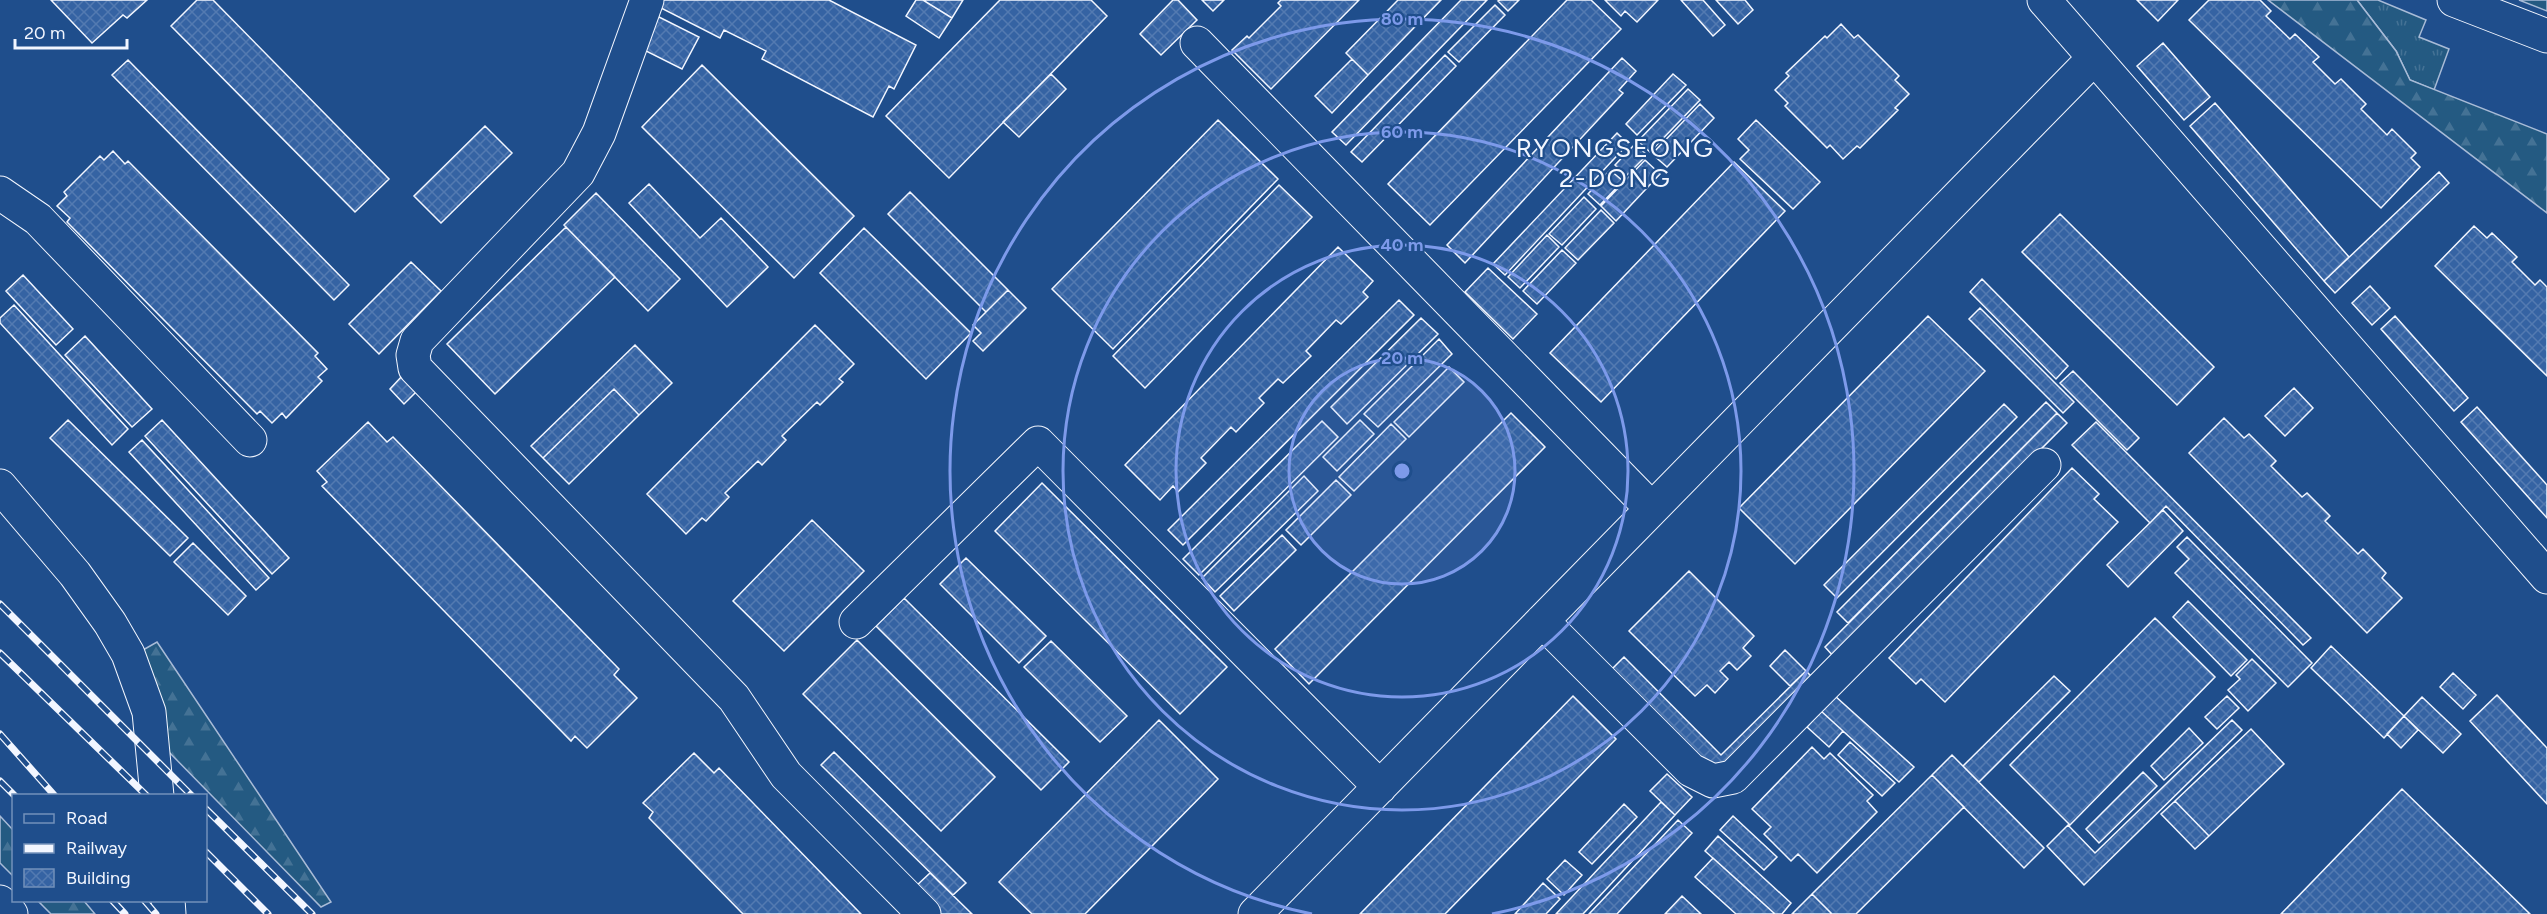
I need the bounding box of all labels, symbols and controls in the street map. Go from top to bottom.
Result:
text: 80 m [1381,8,1423,30]
scale bar [15,12,128,50]
text: 20 m [24,22,65,44]
text: 60 m [1381,121,1423,143]
district label: RYONGSEONG 2-DONG [1516,132,1714,194]
text: 40 m [1380,234,1424,256]
text: 20 m [1381,347,1423,369]
centre of rings [1392,461,1412,481]
legend [12,794,207,902]
text: Road [66,807,107,829]
text: Railway [66,837,128,859]
text: Building [66,867,131,889]

